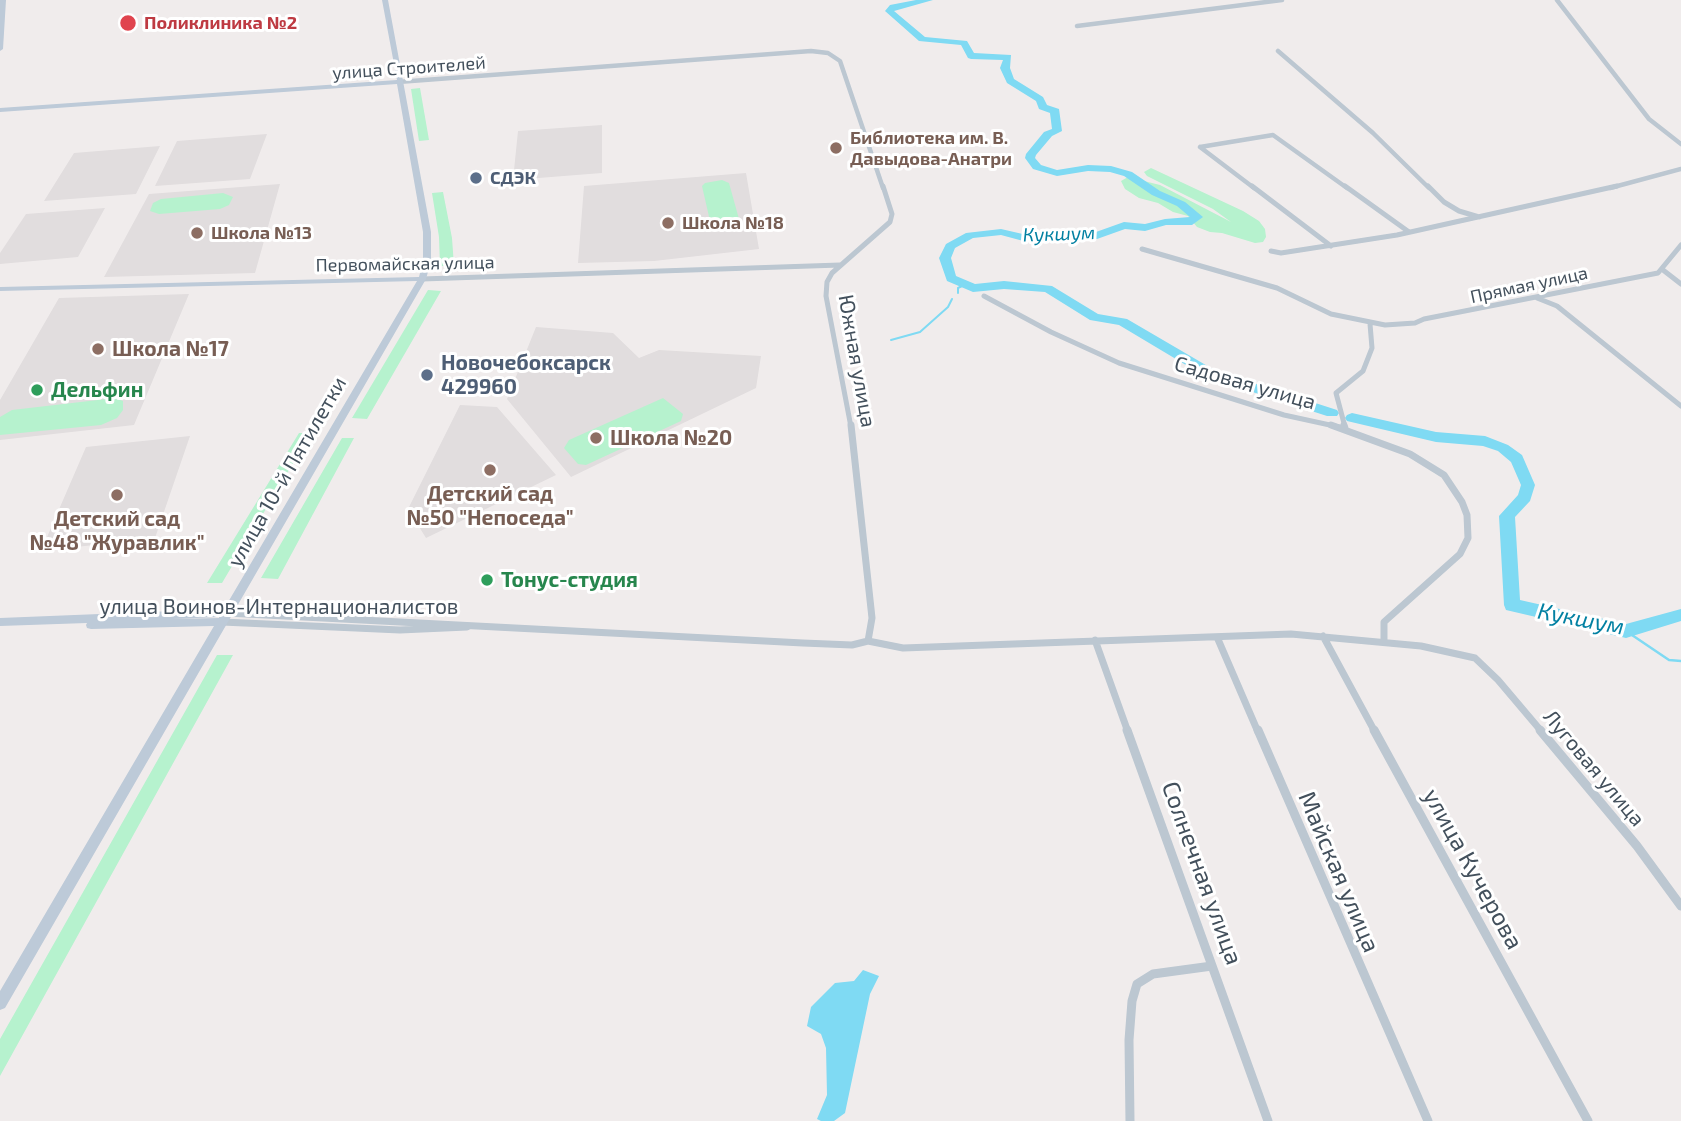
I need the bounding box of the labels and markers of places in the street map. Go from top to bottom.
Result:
place label: Поликлиника №2 [144,12,297,34]
marker: Поликлиника №2 [118,13,138,33]
place label: Библиотека им. В. Давыдова-Анатри [850,127,1012,170]
marker: Библиотека им. В. Давыдова-Анатри [828,140,844,156]
place label: СДЭК [490,167,536,189]
marker: СДЭК [468,170,484,186]
place label: Школа №18 [682,212,784,234]
marker: Школа №18 [660,215,676,231]
place label: Школа №13 [211,222,312,244]
marker: Школа №13 [189,225,205,241]
place label: Школа №17 [112,336,229,362]
marker: Школа №17 [90,341,106,357]
place label: Новочебоксарск 429960 [441,350,611,400]
marker: Новочебоксарск 429960 [419,367,435,383]
place label: Дельфин [51,377,143,403]
marker: Дельфин [29,382,45,398]
place label: Школа №20 [610,425,732,451]
marker: Школа №20 [588,430,604,446]
marker: Детский сад №50 "Непоседа" [482,462,498,478]
place label: Детский сад №50 "Непоседа" [406,481,574,531]
marker: Детский сад №48 "Журавлик" [109,487,125,503]
place label: Детский сад №48 "Журавлик" [29,506,205,556]
place label: Тонус-студия [501,567,638,593]
marker: Тонус-студия [479,572,495,588]

